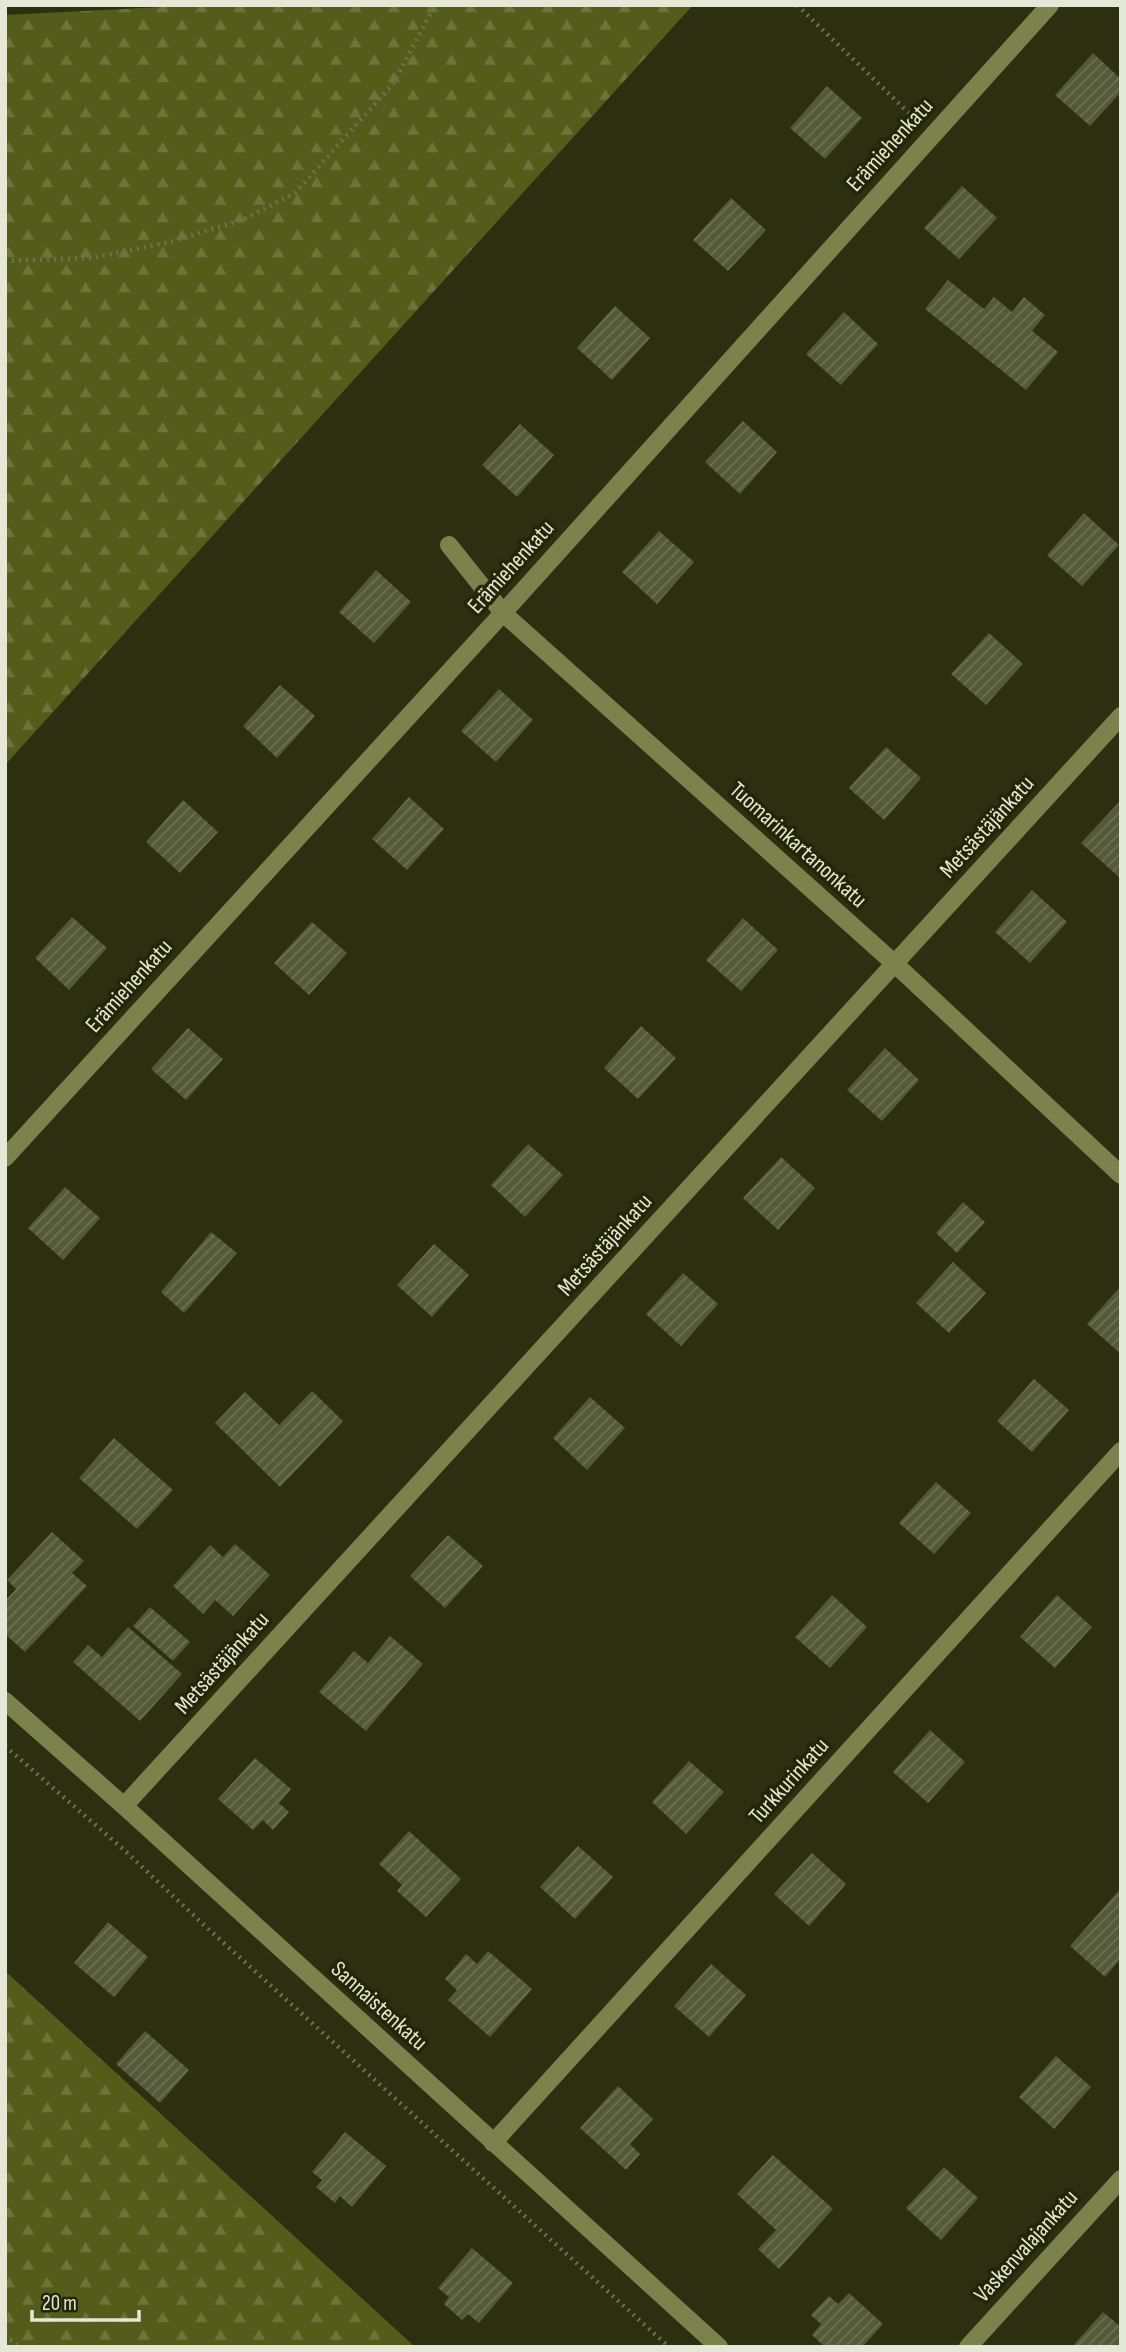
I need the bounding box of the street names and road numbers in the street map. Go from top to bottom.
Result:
street label: Erämiehenkatu [841,93,939,197]
street label: Erämiehenkatu [462,515,560,619]
street label: Metsästäjänkatu [934,770,1040,884]
street label: Tuomarinkartanonkatu [724,776,872,914]
street label: Erämiehenkatu [80,934,178,1038]
street label: Metsästäjänkatu [552,1188,658,1302]
street label: Metsästäjänkatu [169,1606,275,1720]
street label: Turkkurinkatu [743,1732,835,1830]
street label: Sannaistenkatu [325,1955,433,2057]
street label: Vaskenvalajankatu [968,2184,1084,2308]

